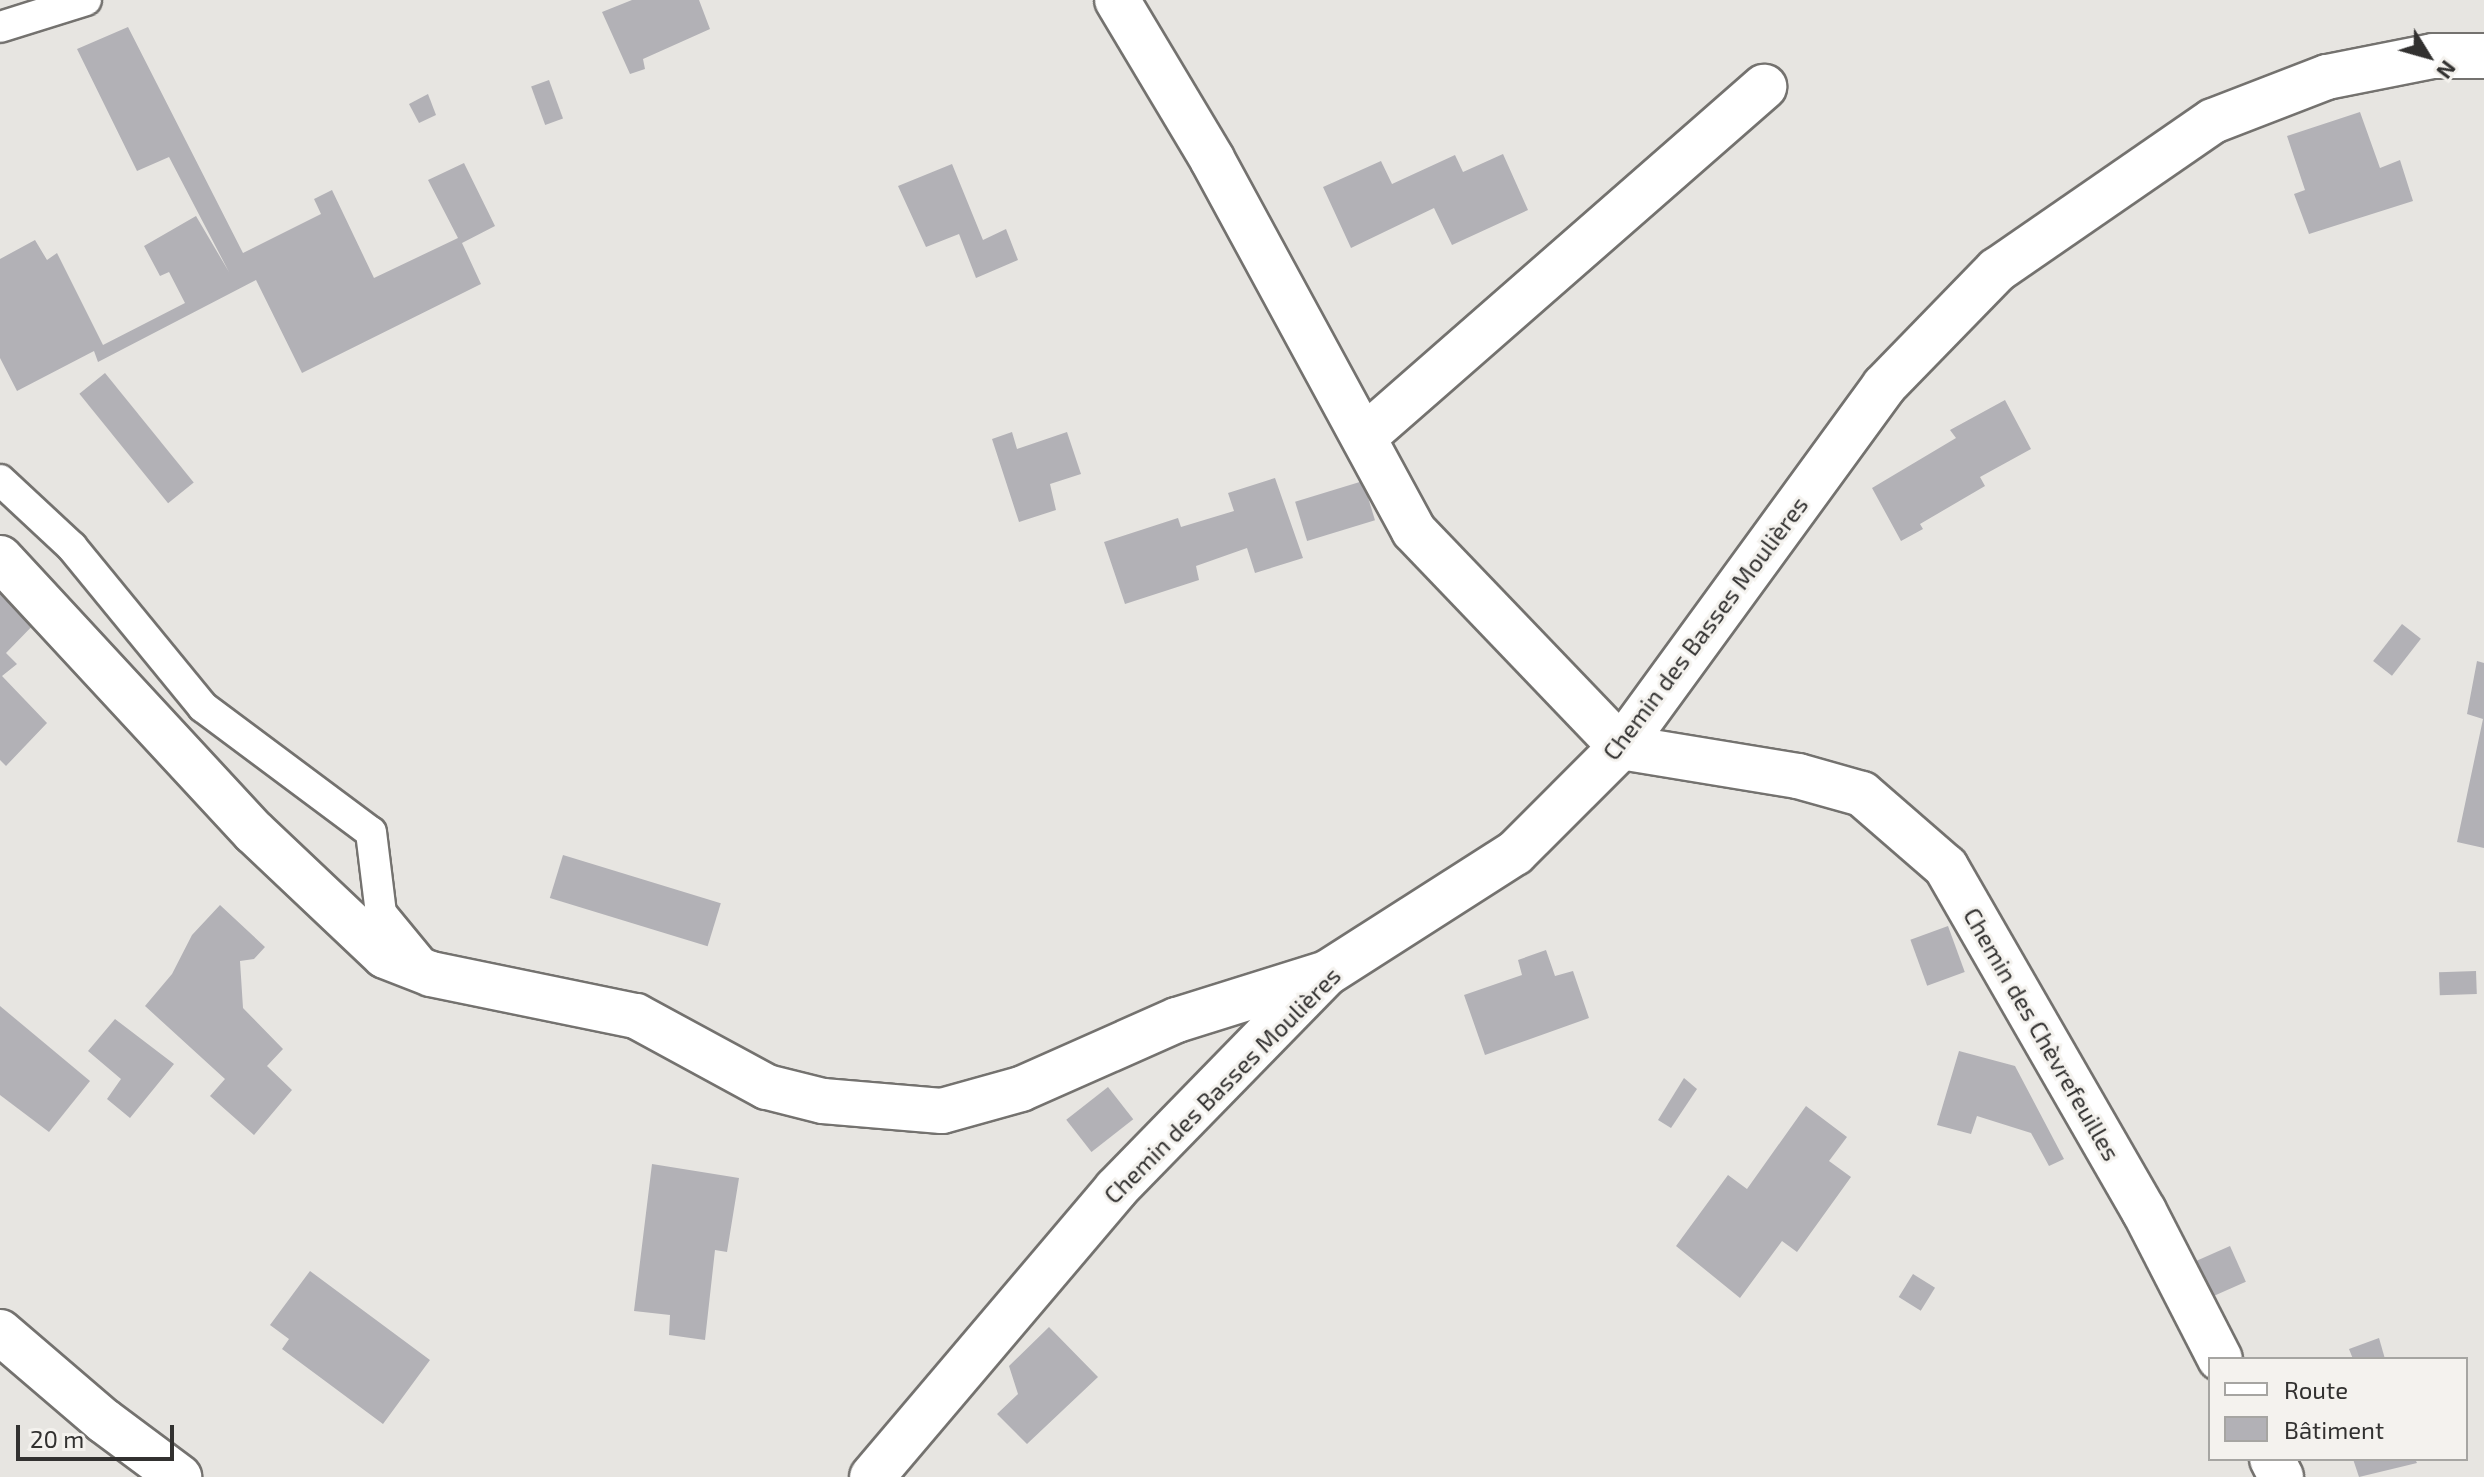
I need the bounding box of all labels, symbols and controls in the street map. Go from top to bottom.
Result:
north arrow [2388,16,2468,96]
text: N [2432,56,2462,85]
street label: Chemin des Basses Moulières [1596,491,1814,765]
street label: Chemin des Chèvrefeuilles [1958,902,2126,1166]
street label: Chemin des Basses Moulières [1098,961,1346,1209]
legend [2208,1357,2468,1461]
text: Route [2284,1375,2348,1404]
scale bar [20,1409,178,1459]
text: Bâtiment [2284,1415,2384,1444]
text: 20 m [30,1424,84,1453]

